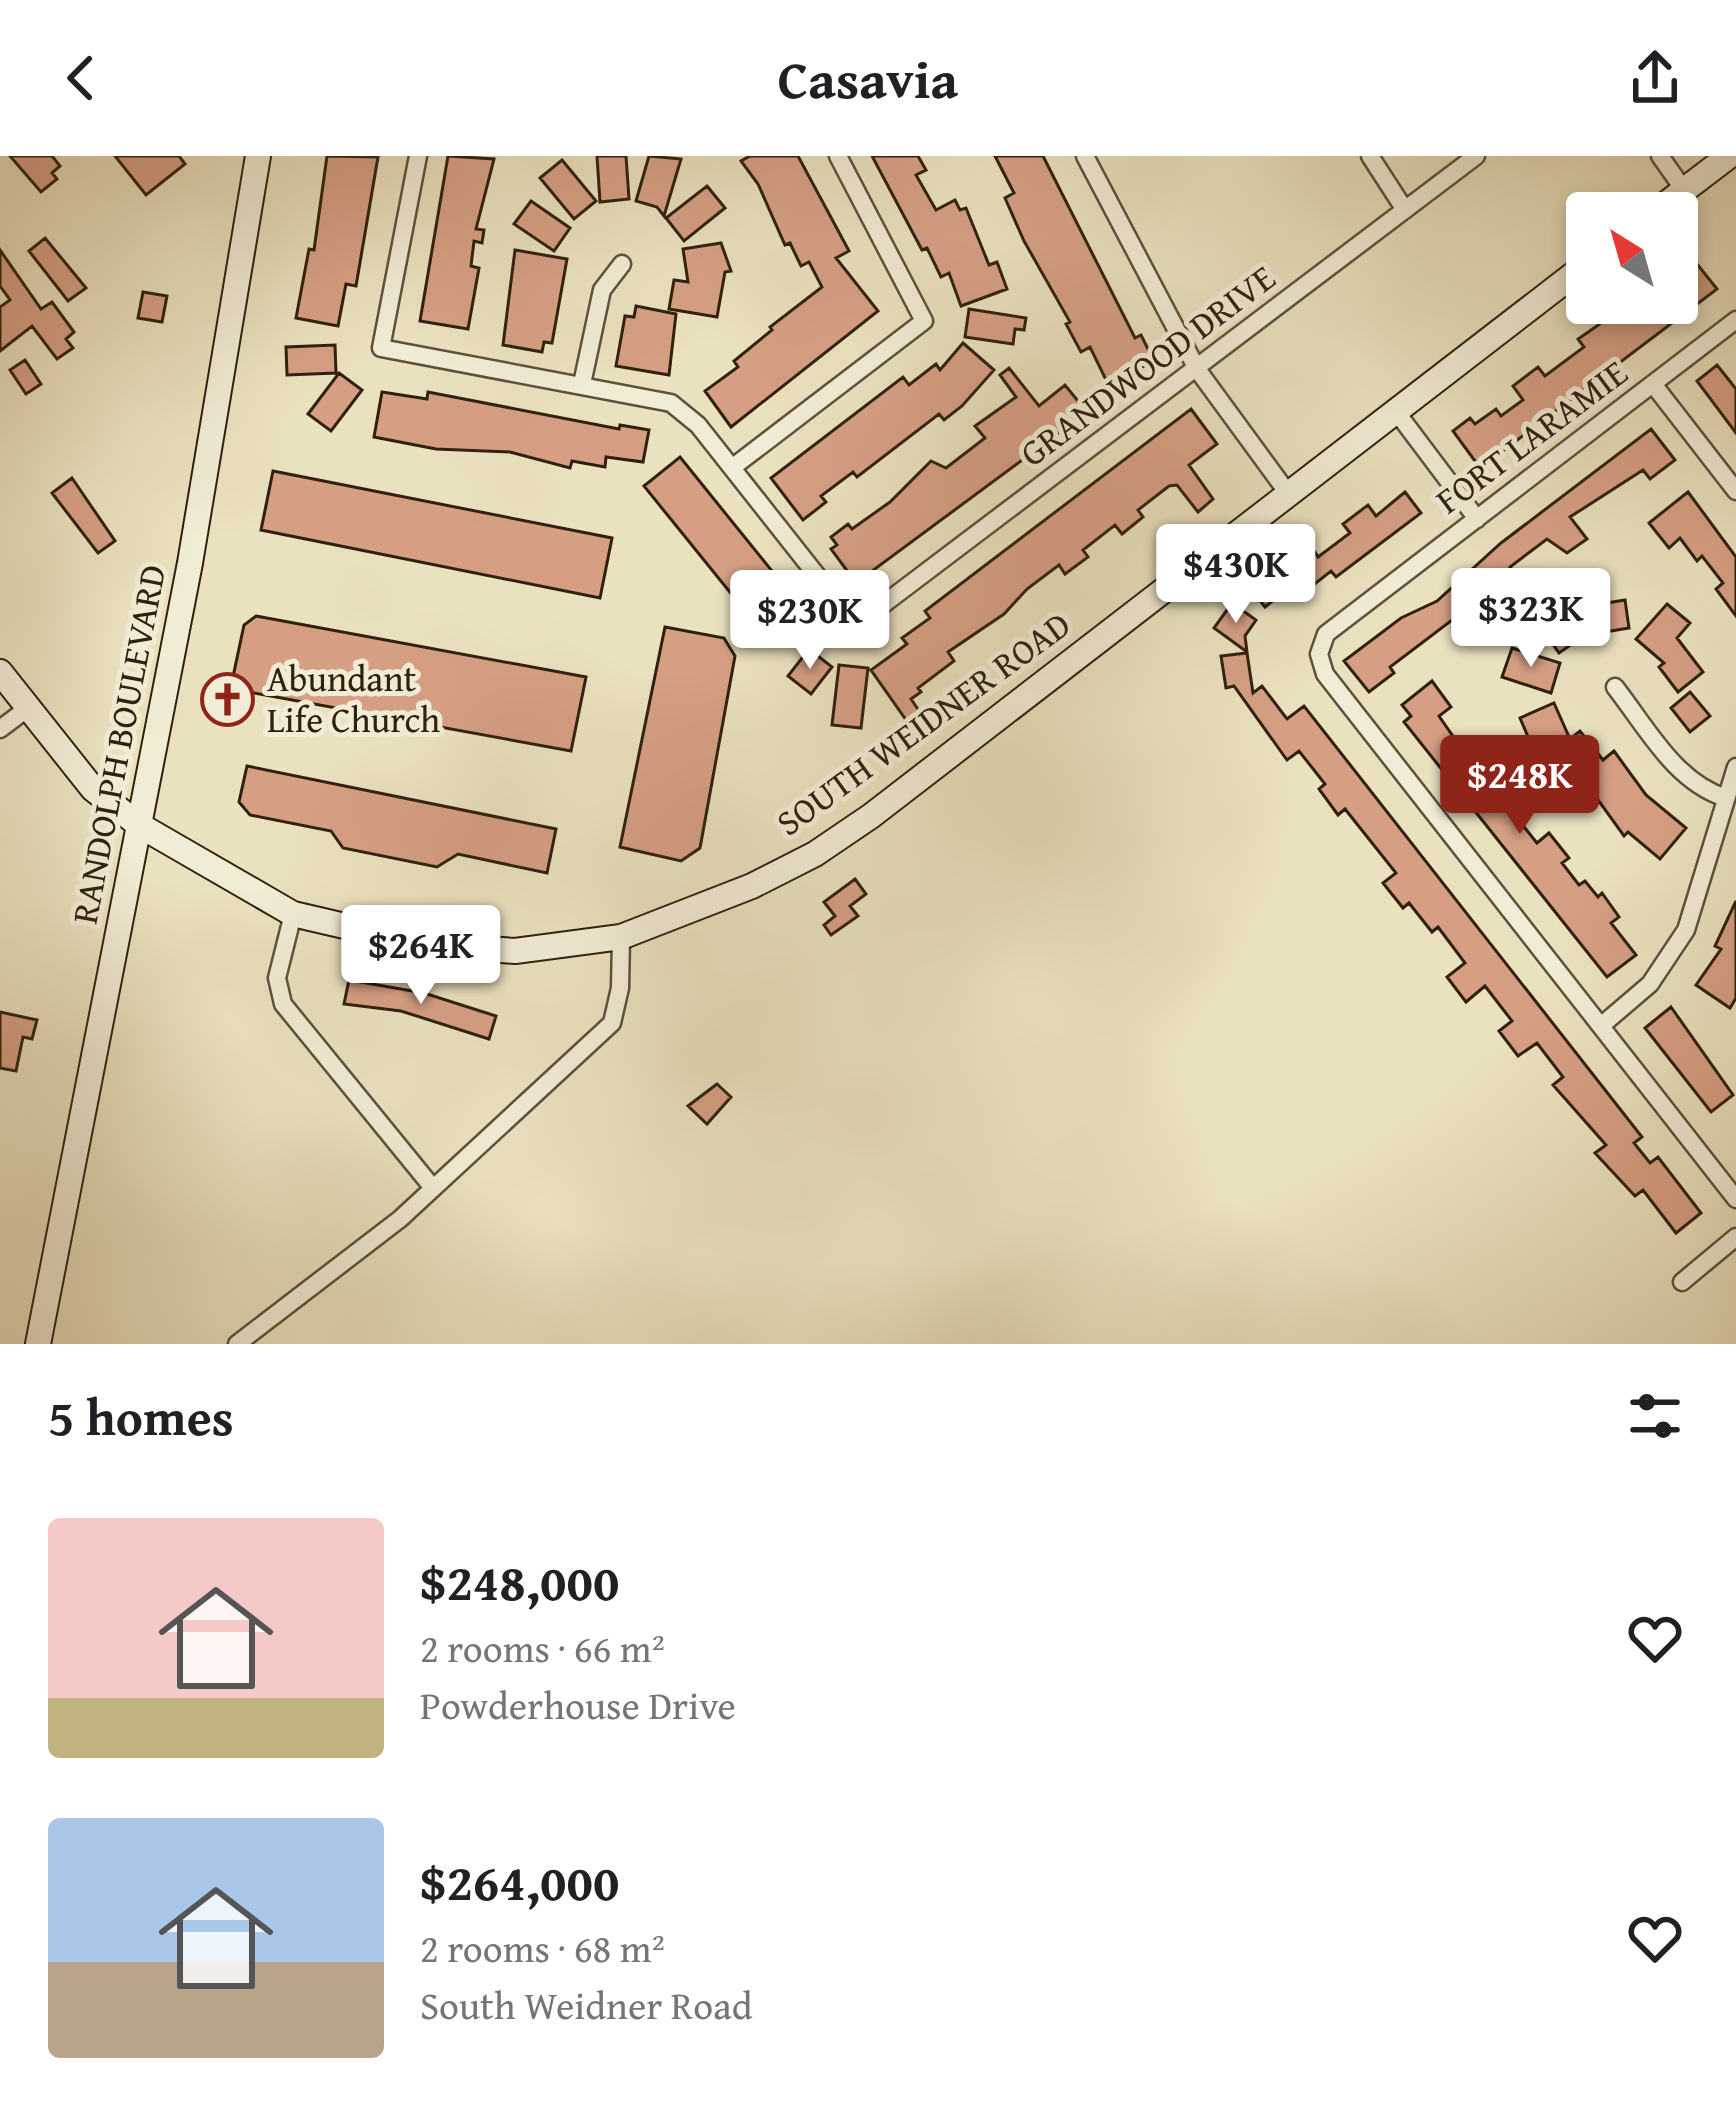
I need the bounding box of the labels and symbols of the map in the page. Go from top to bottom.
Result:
north arrow [1566,192,1698,324]
street label: GRANDWOOD DRIVE [1008,251,1286,478]
street label: FORT LARAMIE [1424,346,1638,525]
pin: $430K [1152,524,1320,626]
street label: RANDOLPH BOULEVARD [57,560,178,928]
pin: $323K [1447,568,1615,670]
pin: $230K [726,570,894,672]
street label: SOUTH WEIDNER ROAD [765,598,1081,848]
place label: Abundant Life Church [267,651,440,745]
church icon: Abundant Life Church [200,671,256,727]
pin: $248K [1436,735,1604,837]
pin: $264K [337,905,505,1007]

